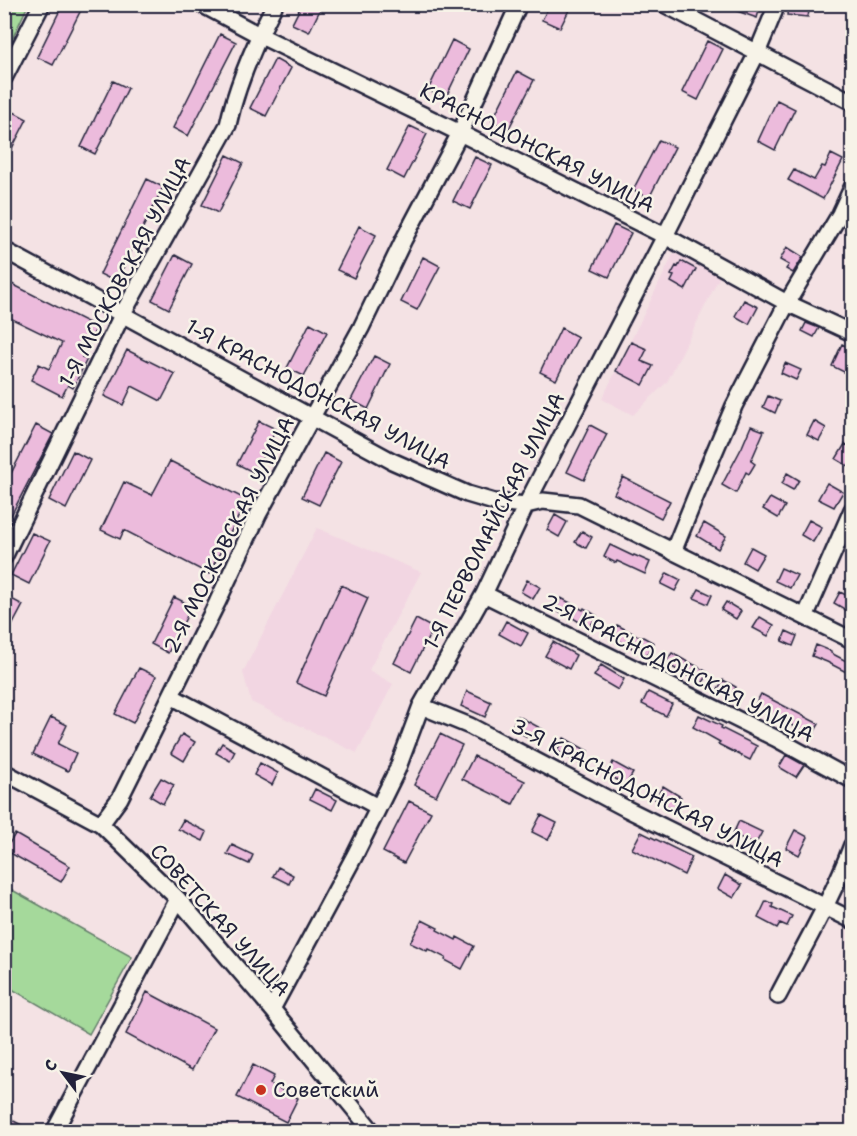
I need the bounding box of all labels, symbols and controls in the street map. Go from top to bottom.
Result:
street label: КРАСНОДОНСКАЯ УЛИЦА [415,77,659,219]
street label: 1-Я МОСКОВСКАЯ УЛИЦА [52,152,198,392]
street label: 1-Я КРАСНОДОНСКАЯ УЛИЦА [181,312,455,476]
street label: 1-Я ПЕРВОМАЙСКАЯ УЛИЦА [417,388,571,654]
street label: 2-Я МОСКОВСКАЯ УЛИЦА [157,412,301,658]
street label: 2-Я КРАСНОДОНСКАЯ УЛИЦА [537,587,819,749]
street label: 3-Я КРАСНОДОНСКАЯ УЛИЦА [506,712,788,874]
street label: СОВЕТСКАЯ УЛИЦА [144,837,296,1003]
north arrow [33,1043,93,1103]
text: С [39,1055,62,1075]
place label: Советский [273,1076,379,1104]
marker: Советский [254,1083,268,1097]

